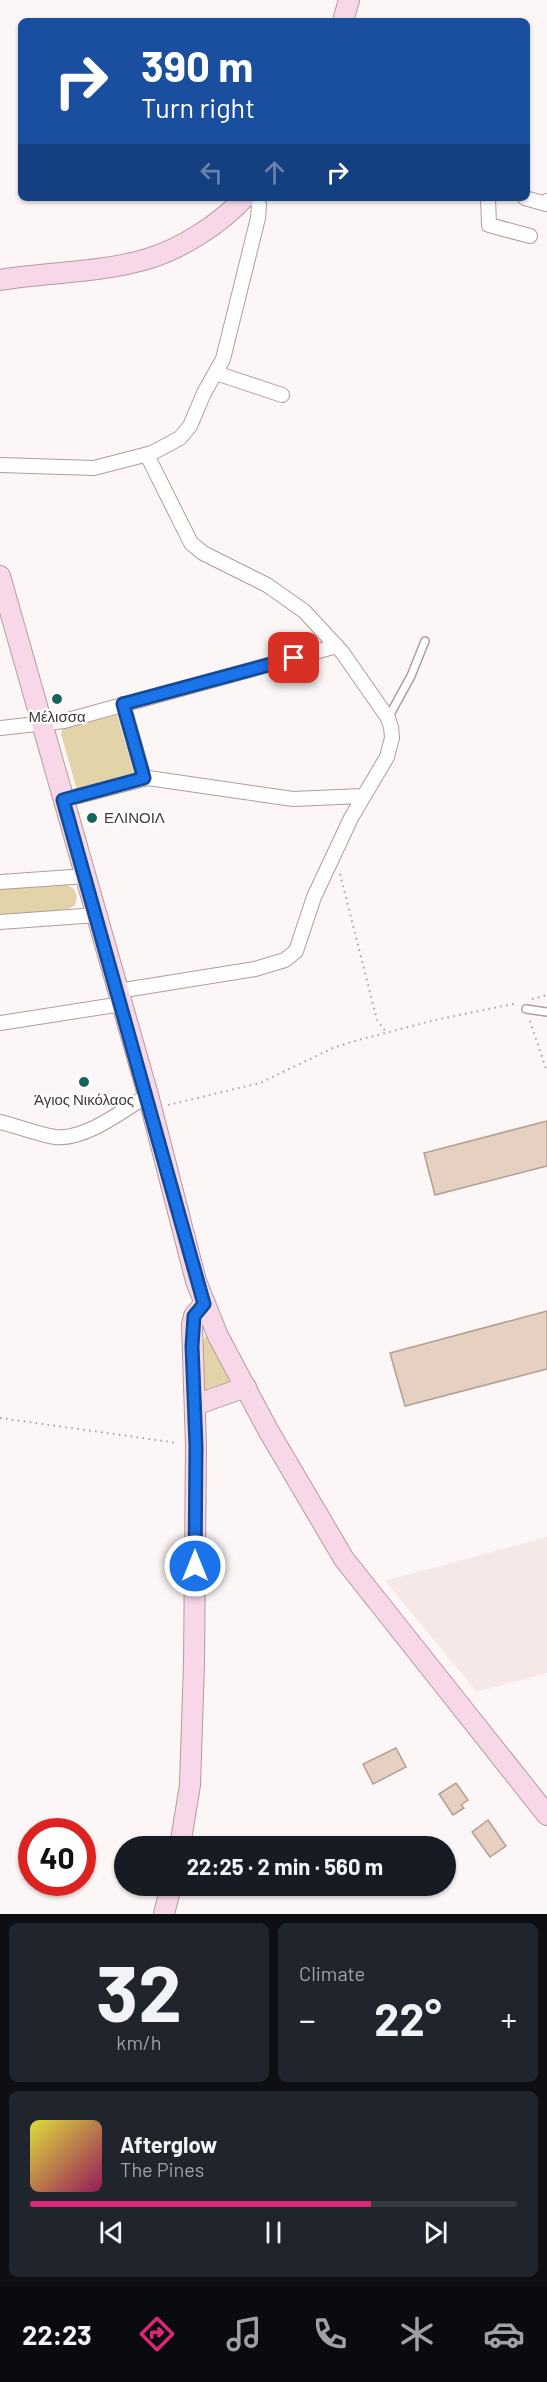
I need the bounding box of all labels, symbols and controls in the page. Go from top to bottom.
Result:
text: 390 m [141,40,253,90]
icon: right [42,42,120,120]
text: Turn right [141,91,255,123]
icon: left [195,156,228,189]
icon: ahead [258,156,291,189]
icon: right [321,156,354,189]
pin [268,632,319,683]
icon: arrive [277,641,310,674]
marker: Μέλισσα [50,692,64,706]
place label: Μέλισσα [28,707,86,725]
place label: ΕΛΙΝΟΙΛ [104,808,165,826]
marker: ΕΛΙΝΟΙΛ [85,811,99,825]
marker: Άγιος Νικόλαος [77,1075,91,1089]
place label: Άγιος Νικόλαος [34,1090,134,1108]
position arrow [163,1534,227,1598]
speed limit sign: 40 [18,1818,96,1896]
text: 22:25 · 2 min · 560 m [187,1853,383,1879]
text: 32 [96,1944,182,2038]
text: Climate [299,1961,365,1985]
text: 22° [374,1991,442,2045]
text: − [299,1999,316,2039]
text: + [500,1999,517,2039]
text: km/h [116,2030,162,2054]
text: Afterglow [120,2131,217,2157]
text: The Pines [120,2157,204,2181]
icon: previous [95,2216,128,2249]
icon: pause [257,2216,290,2249]
icon: next [419,2216,452,2249]
icon: directions [136,2313,178,2355]
icon: music [223,2313,265,2355]
icon: phone [309,2313,351,2355]
icon: climate [396,2313,438,2355]
icon: car [483,2313,525,2355]
text: 22:23 [22,2318,92,2350]

